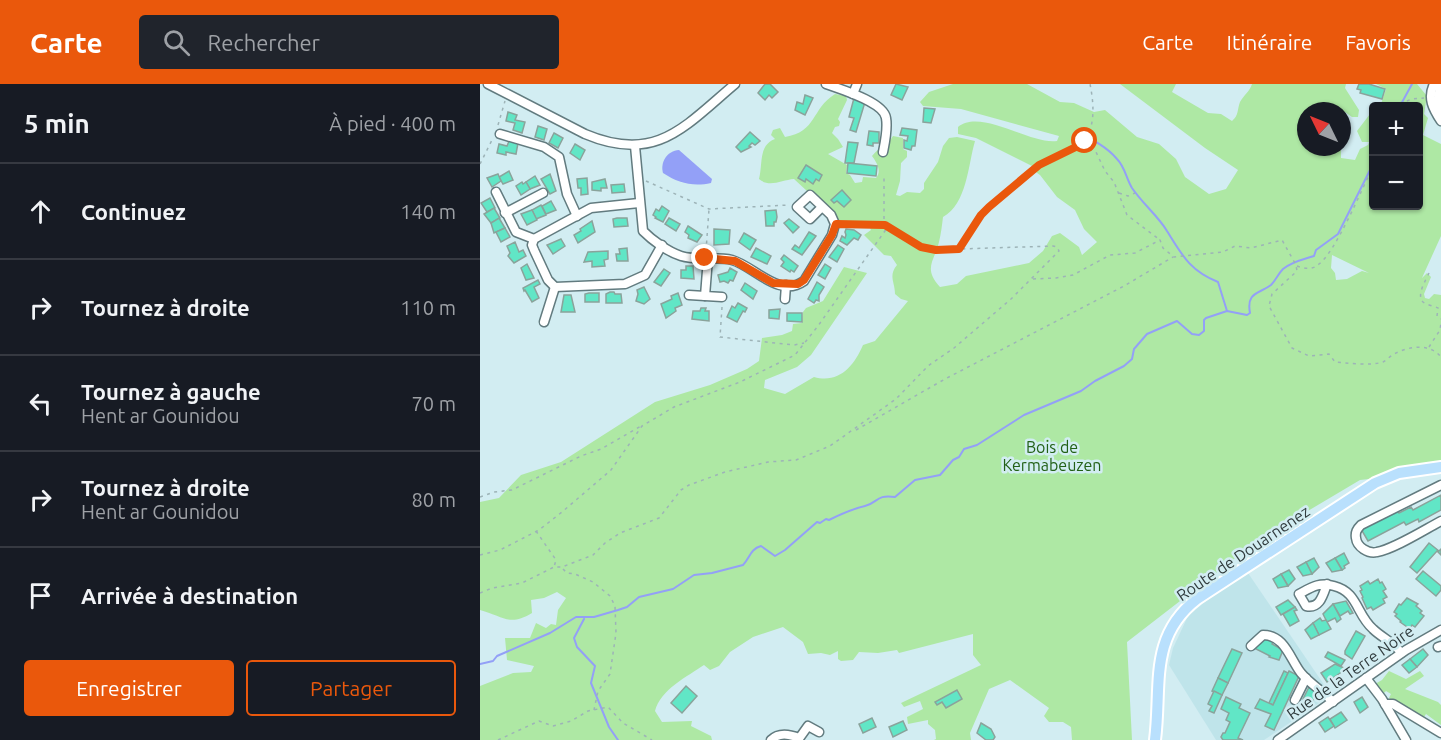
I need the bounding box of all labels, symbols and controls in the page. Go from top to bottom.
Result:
search box [139,15,559,69]
icon: search [160,26,193,59]
text: Carte [30,27,103,58]
text: Rechercher [208,30,320,55]
text: Carte [1142,30,1194,54]
text: Itinéraire [1227,30,1312,54]
text: Favoris [1345,30,1411,54]
north arrow [1297,102,1351,156]
map controls [1369,102,1423,210]
button: + [1369,102,1423,156]
text: 5 min [24,109,90,138]
text: À pied · 400 m [329,112,456,135]
route start [1071,127,1097,153]
button: − [1369,156,1423,210]
icon: ahead [24,195,57,228]
text: Continuez [81,199,186,224]
text: 140 m [400,200,456,223]
route end [691,244,717,270]
icon: right [24,291,57,324]
text: Tournez à droite [81,295,250,320]
text: 110 m [400,296,456,319]
text: Tournez à gauche [81,379,261,404]
icon: left [24,387,57,420]
text: 70 m [412,392,456,415]
text: Hent ar Gounidou [81,404,240,427]
park label: Bois de Kermabeuzen [1003,438,1101,474]
text: Tournez à droite [81,475,250,500]
icon: right [24,483,57,516]
text: 80 m [412,488,456,511]
text: Hent ar Gounidou [81,500,240,523]
street label: Route de Douarnenez [1173,502,1313,604]
icon: arrive [24,579,57,612]
text: Arrivée à destination [81,583,298,608]
street label: Rue de la Terre Noire [1283,621,1417,723]
button: Enregistrer [24,660,234,716]
button: Partager [246,660,456,716]

